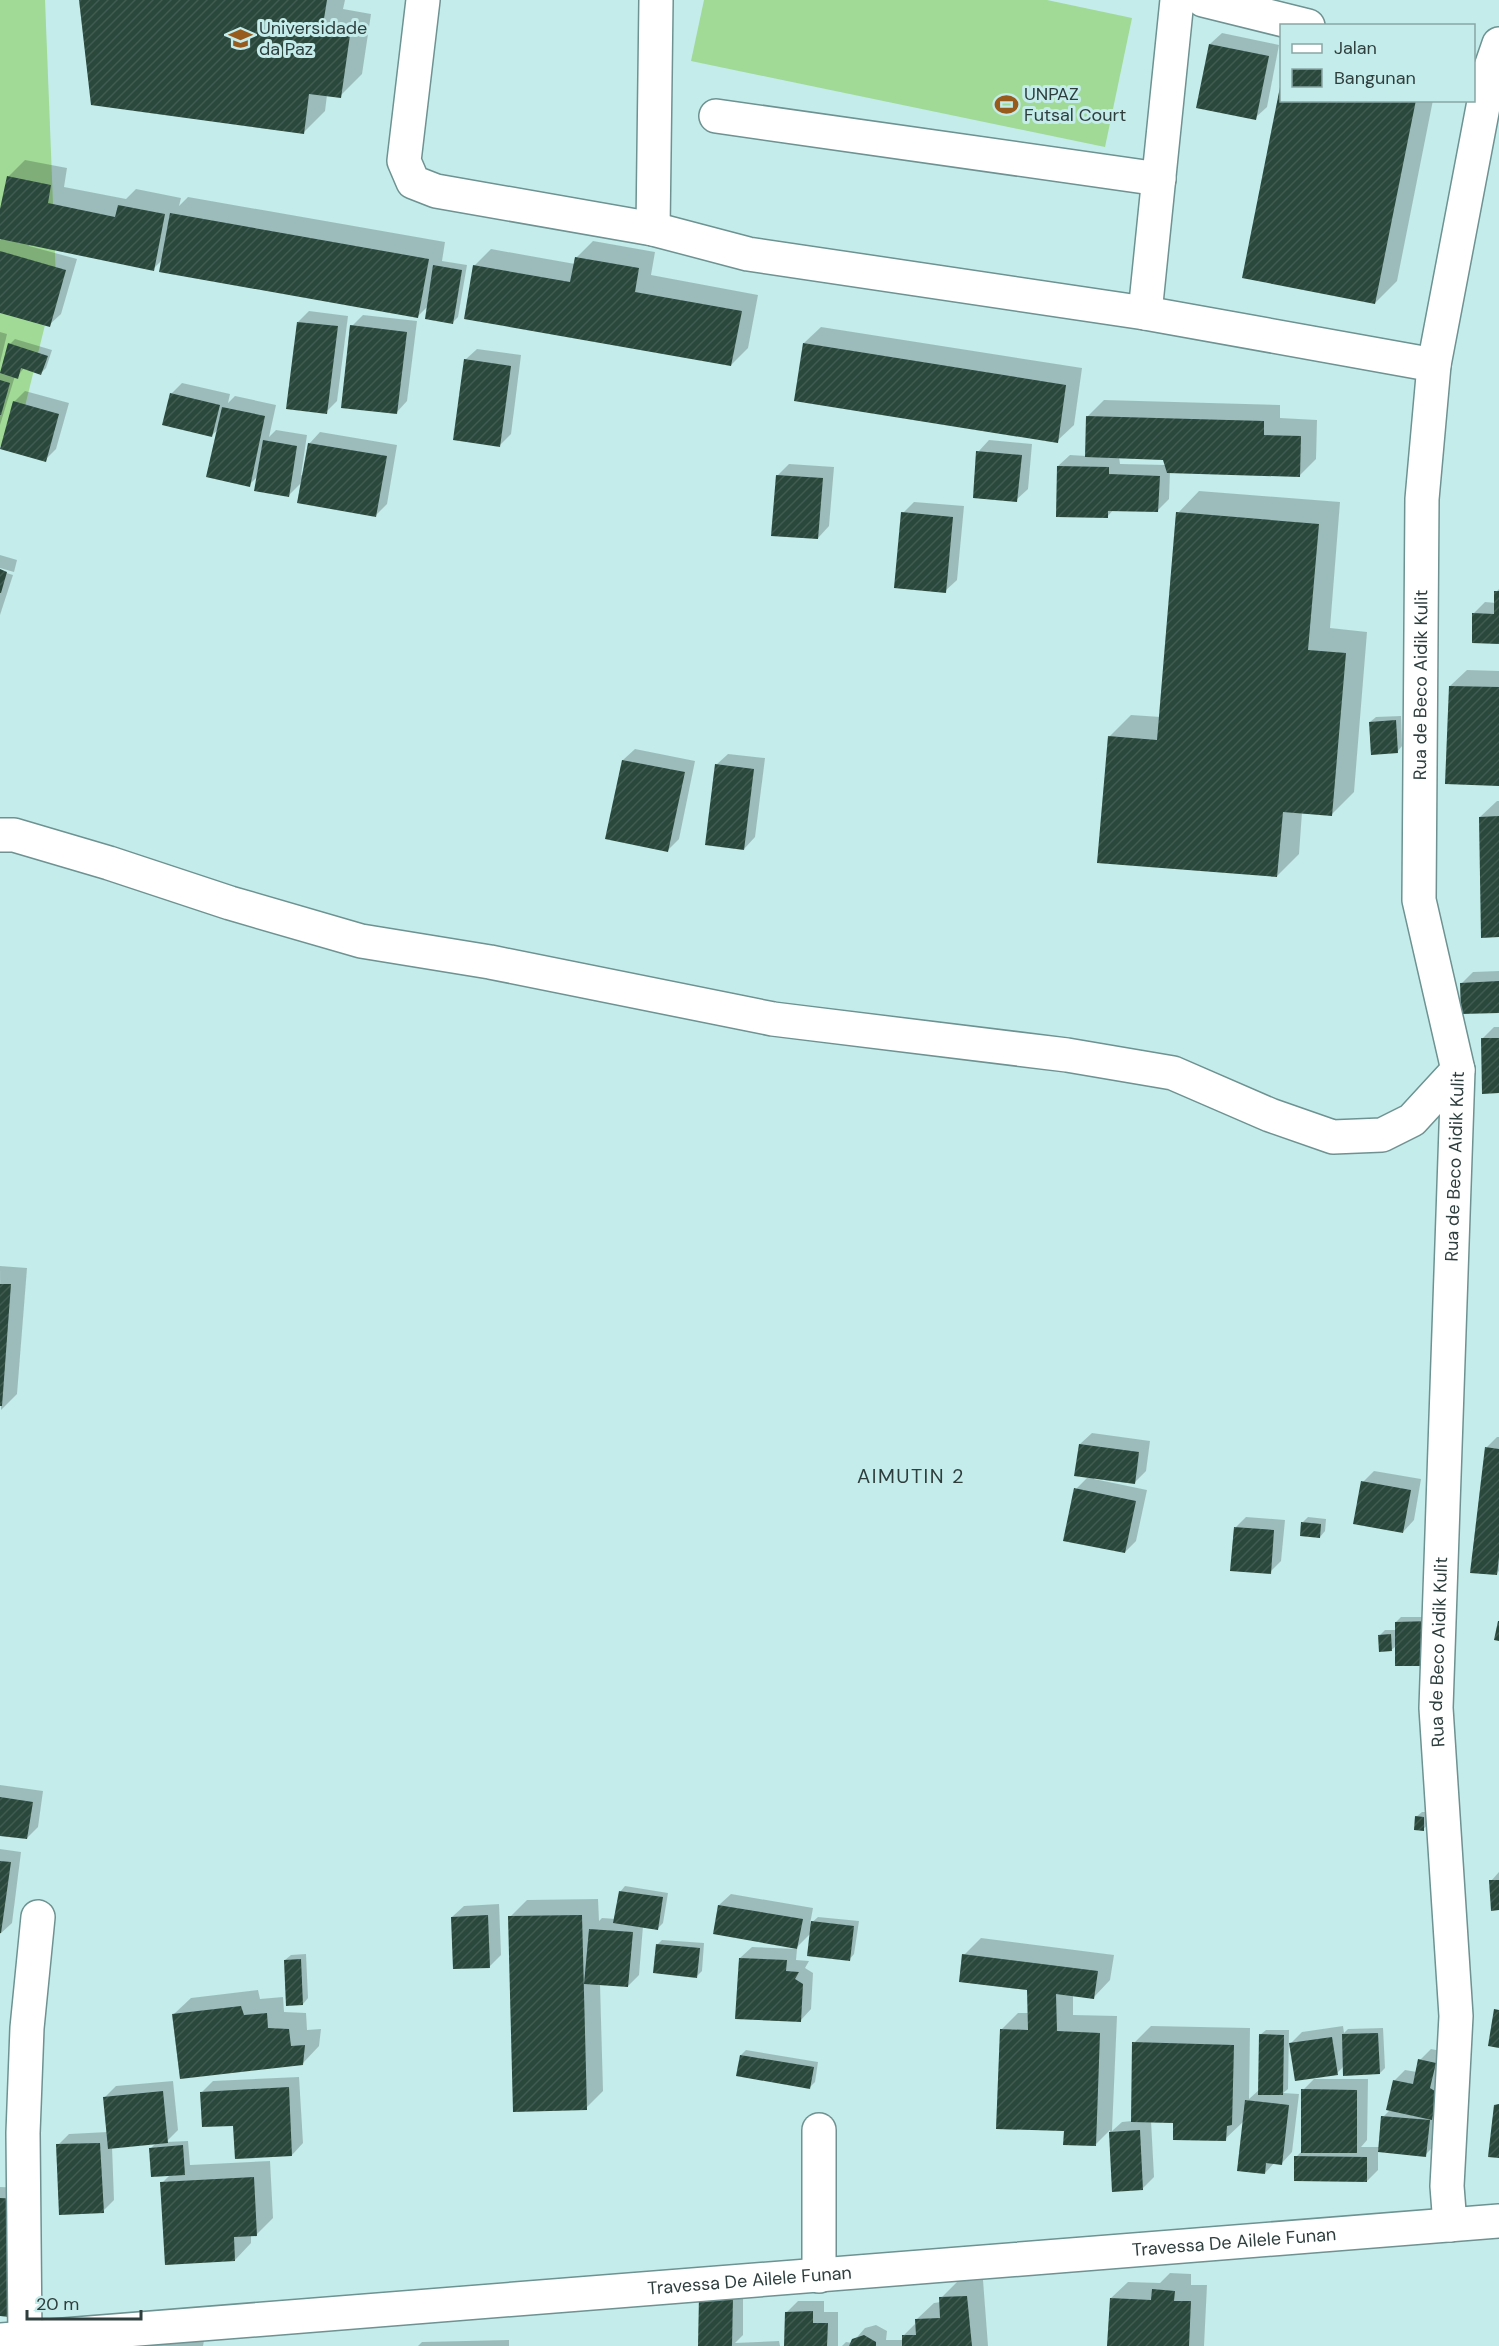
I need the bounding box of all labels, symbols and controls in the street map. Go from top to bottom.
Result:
place label: Universidade da Paz [259,16,367,61]
legend [1280,24,1475,102]
school or university icon: Universidade da Paz [228,25,254,51]
text: Jalan [1334,36,1377,60]
text: Bangunan [1334,66,1416,90]
place label: UNPAZ Futsal Court [1024,82,1126,127]
sports icon: UNPAZ Futsal Court [993,91,1019,117]
street label: Rua de Beco Aidik Kulit [1408,589,1433,780]
street label: Rua de Beco Aidik Kulit [1439,1071,1470,1262]
district label: AIMUTIN 2 [857,1463,965,1489]
street label: Rua de Beco Aidik Kulit [1424,1556,1453,1748]
street label: Travessa De Ailele Funan [1131,2222,1337,2262]
street label: Travessa De Ailele Funan [647,2260,853,2301]
scale bar [27,2283,141,2321]
text: 20 m [36,2292,79,2316]

